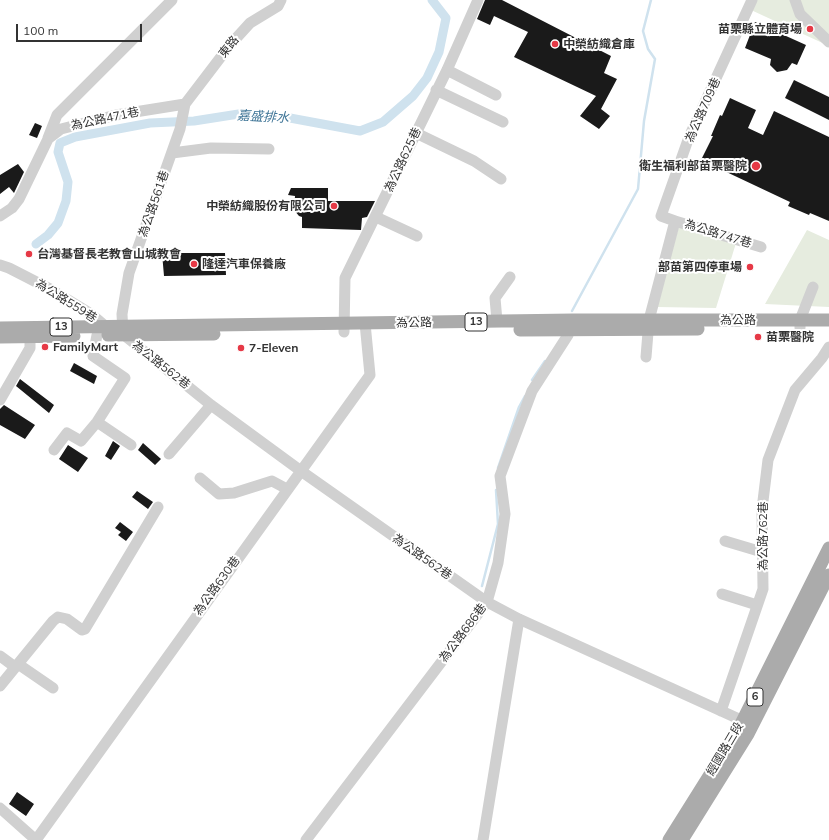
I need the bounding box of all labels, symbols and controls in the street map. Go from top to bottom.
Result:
scale bar [18,16,144,42]
place label: 苗栗縣立體育場 [718,22,802,36]
text: 100 m [23,23,58,38]
marker: 苗栗縣立體育場 [805,24,815,34]
street label: 東路 [216,33,242,61]
place label: 中榮紡織倉庫 [563,37,635,51]
marker: 中榮紡織倉庫 [550,39,560,49]
street label: 為公路709巷 [682,75,724,145]
street label: 為公路471巷 [69,105,141,133]
water label: 嘉盛排水 [237,108,289,126]
street label: 為公路625巷 [382,125,424,195]
place label: 衛生福利部苗栗醫院 [639,159,747,173]
marker: 衛生福利部苗栗醫院 [750,160,762,172]
street label: 為公路561巷 [136,169,172,239]
place label: 中榮紡織股份有限公司 [206,199,326,213]
marker: 中榮紡織股份有限公司 [329,201,339,211]
street label: 為公路747巷 [683,217,753,251]
place label: 台灣基督長老教會山城教會 [37,247,181,261]
marker: 台灣基督長老教會山城教會 [24,249,34,259]
place label: 隆達汽車保養廠 [202,257,286,271]
marker: 隆達汽車保養廠 [189,259,199,269]
place label: 部苗第四停車場 [658,260,742,274]
marker: 部苗第四停車場 [745,262,755,272]
street label: 為公路559巷 [33,276,99,326]
road number: 13 [465,313,487,331]
street label: 為公路 [720,313,756,327]
street label: 為公路 [396,315,432,331]
road number: 13 [50,318,72,336]
place label: 苗栗醫院 [766,330,814,344]
marker: 苗栗醫院 [753,332,763,342]
street label: 為公路562巷 [129,338,193,392]
place label: FamilyMart [53,340,118,354]
place label: 7-Eleven [249,341,298,355]
marker: FamilyMart [40,342,50,352]
marker: 7-Eleven [236,343,246,353]
street label: 為公路762巷 [756,501,770,571]
street label: 為公路562巷 [389,531,455,583]
street label: 為公路630巷 [191,554,243,618]
street label: 為公路686巷 [436,601,490,665]
road number: 6 [747,688,763,706]
street label: 經國路三段 [703,720,747,778]

